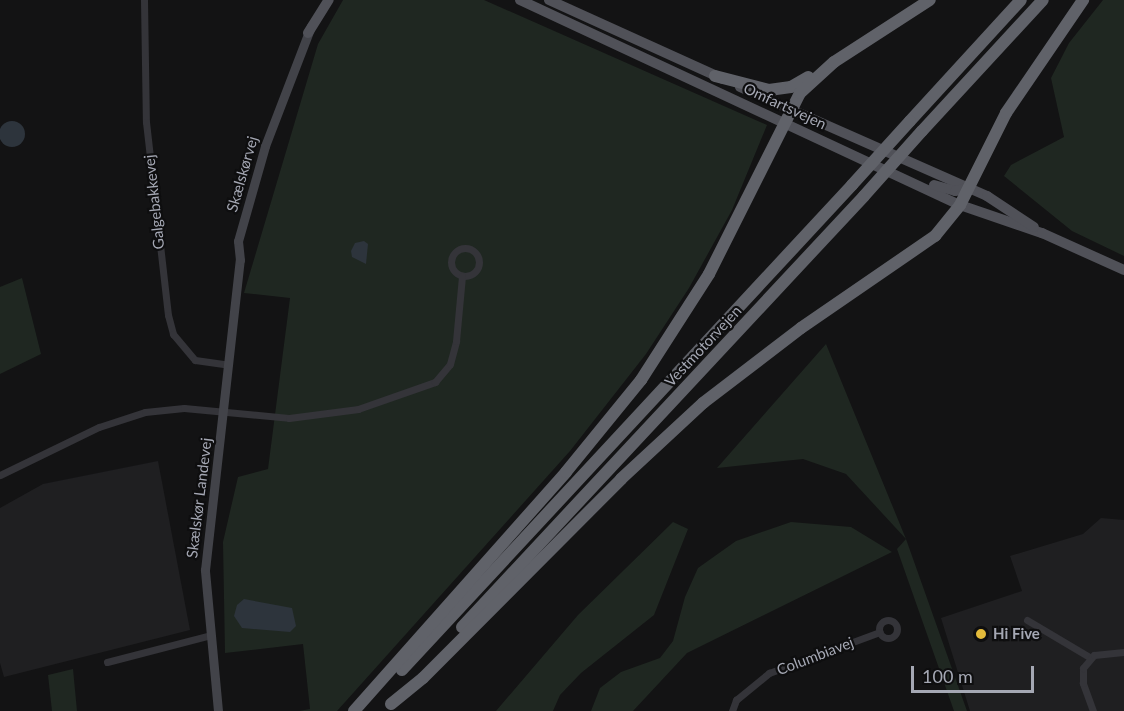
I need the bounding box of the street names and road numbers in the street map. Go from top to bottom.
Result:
street label: Omfartsvejen [741,79,829,133]
street label: Skælskørvej [223,134,261,214]
street label: Galgebakkevej [140,154,168,250]
street label: Vestmotorvejen [661,302,745,390]
street label: Skælskør Landevej [183,437,215,559]
street label: Columbiavej [774,633,856,679]

